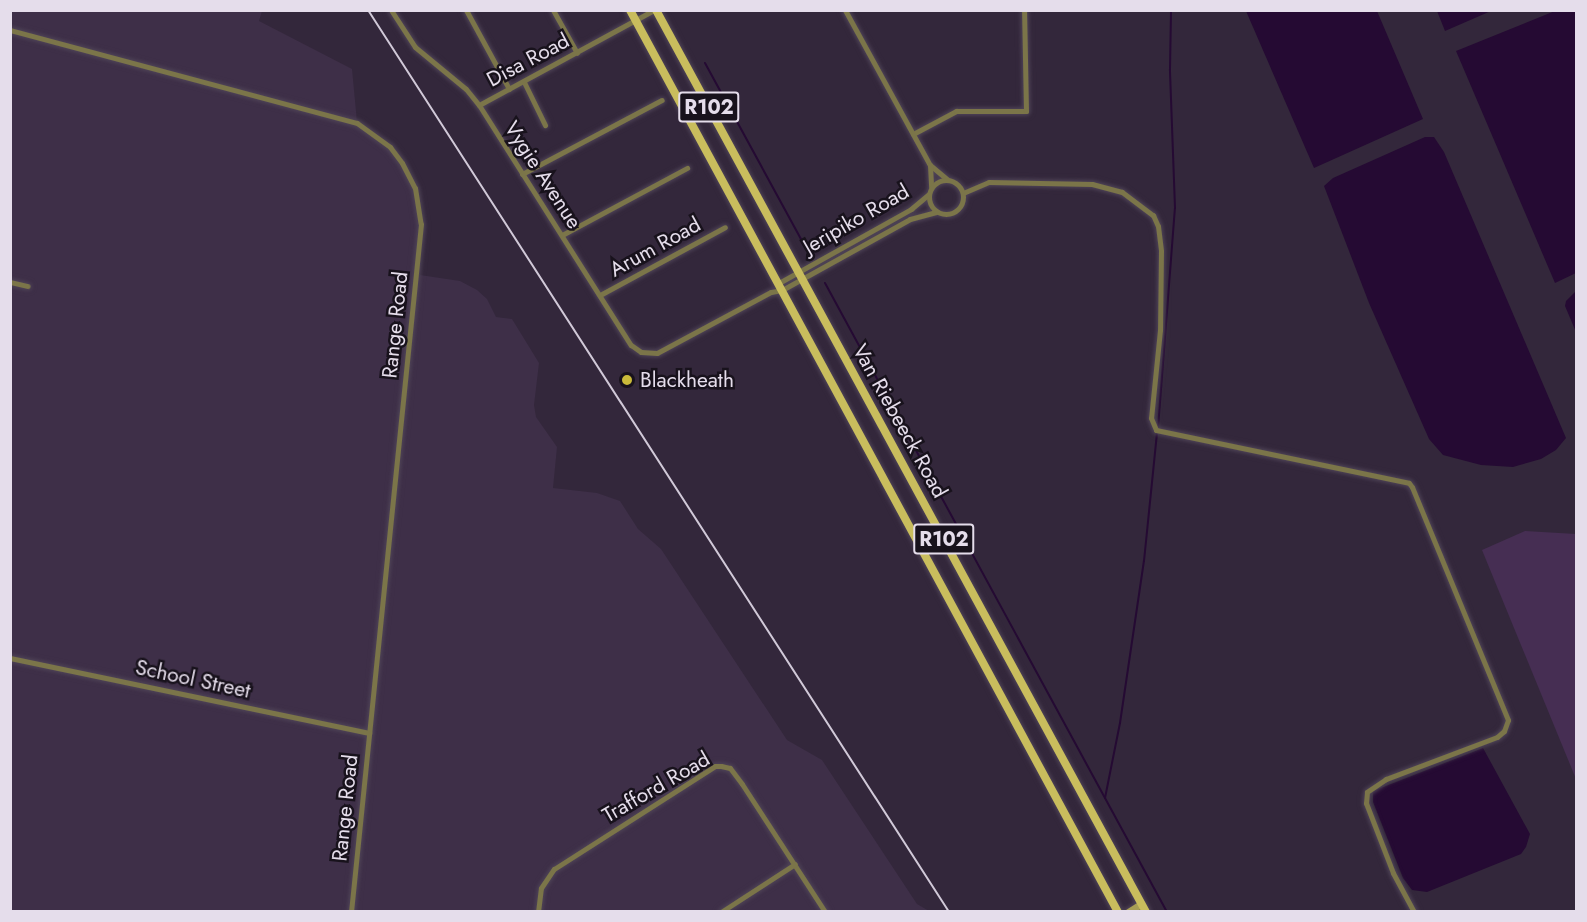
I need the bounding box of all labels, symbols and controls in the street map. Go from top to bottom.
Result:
street label: Disa Road [482,28,574,92]
road number: R102 [678,90,740,124]
street label: Vygie Avenue [499,117,587,233]
street label: Jeripiko Road [799,179,913,259]
street label: Arum Road [605,212,705,282]
street label: Range Road [377,270,413,380]
street label: Van Riebeeck Road [847,340,953,502]
place label: Blackheath [640,367,734,393]
marker: Blackheath [618,371,636,389]
road number: R102 [912,522,976,556]
street label: School Street [133,655,253,703]
street label: Trafford Road [598,746,714,828]
street label: Range Road [327,753,363,863]

